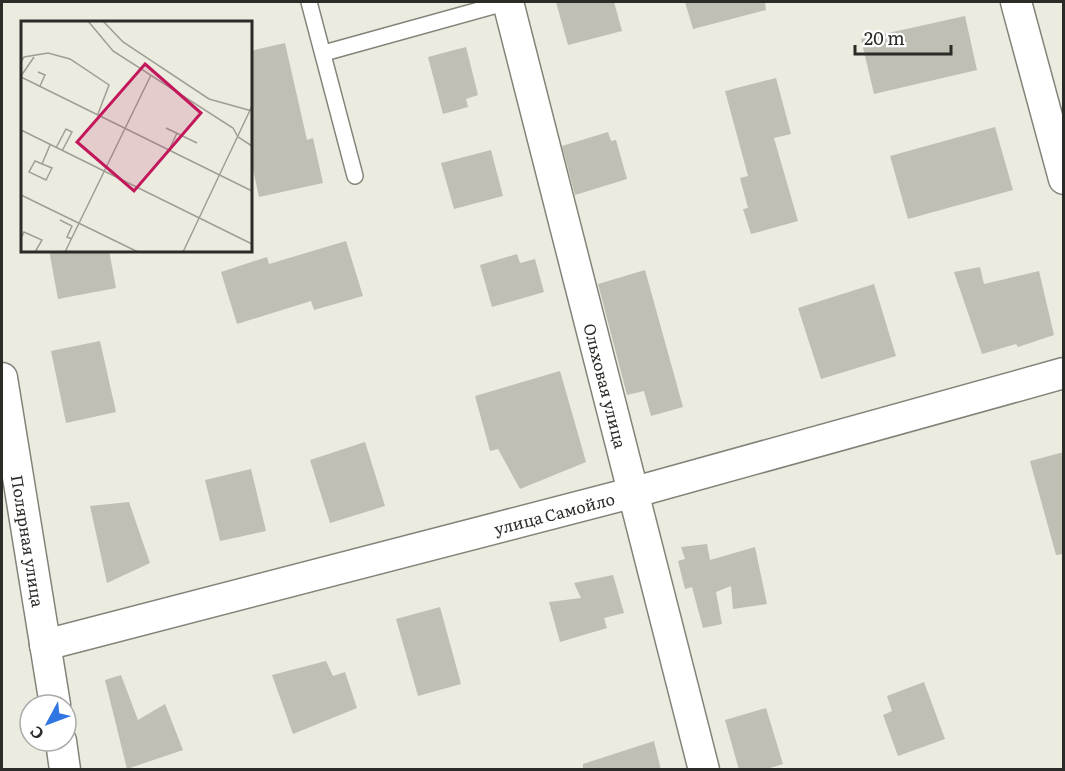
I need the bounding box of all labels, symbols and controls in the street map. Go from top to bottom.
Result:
scale bar [855,18,951,56]
inset map [21,21,252,252]
text: 20 m [864,24,905,51]
street label: Ольховая улица [578,321,633,451]
street label: Полярная улица [6,473,51,609]
street label: улица Самойло [491,486,617,540]
north arrow [18,693,78,753]
text: С [23,721,49,746]

